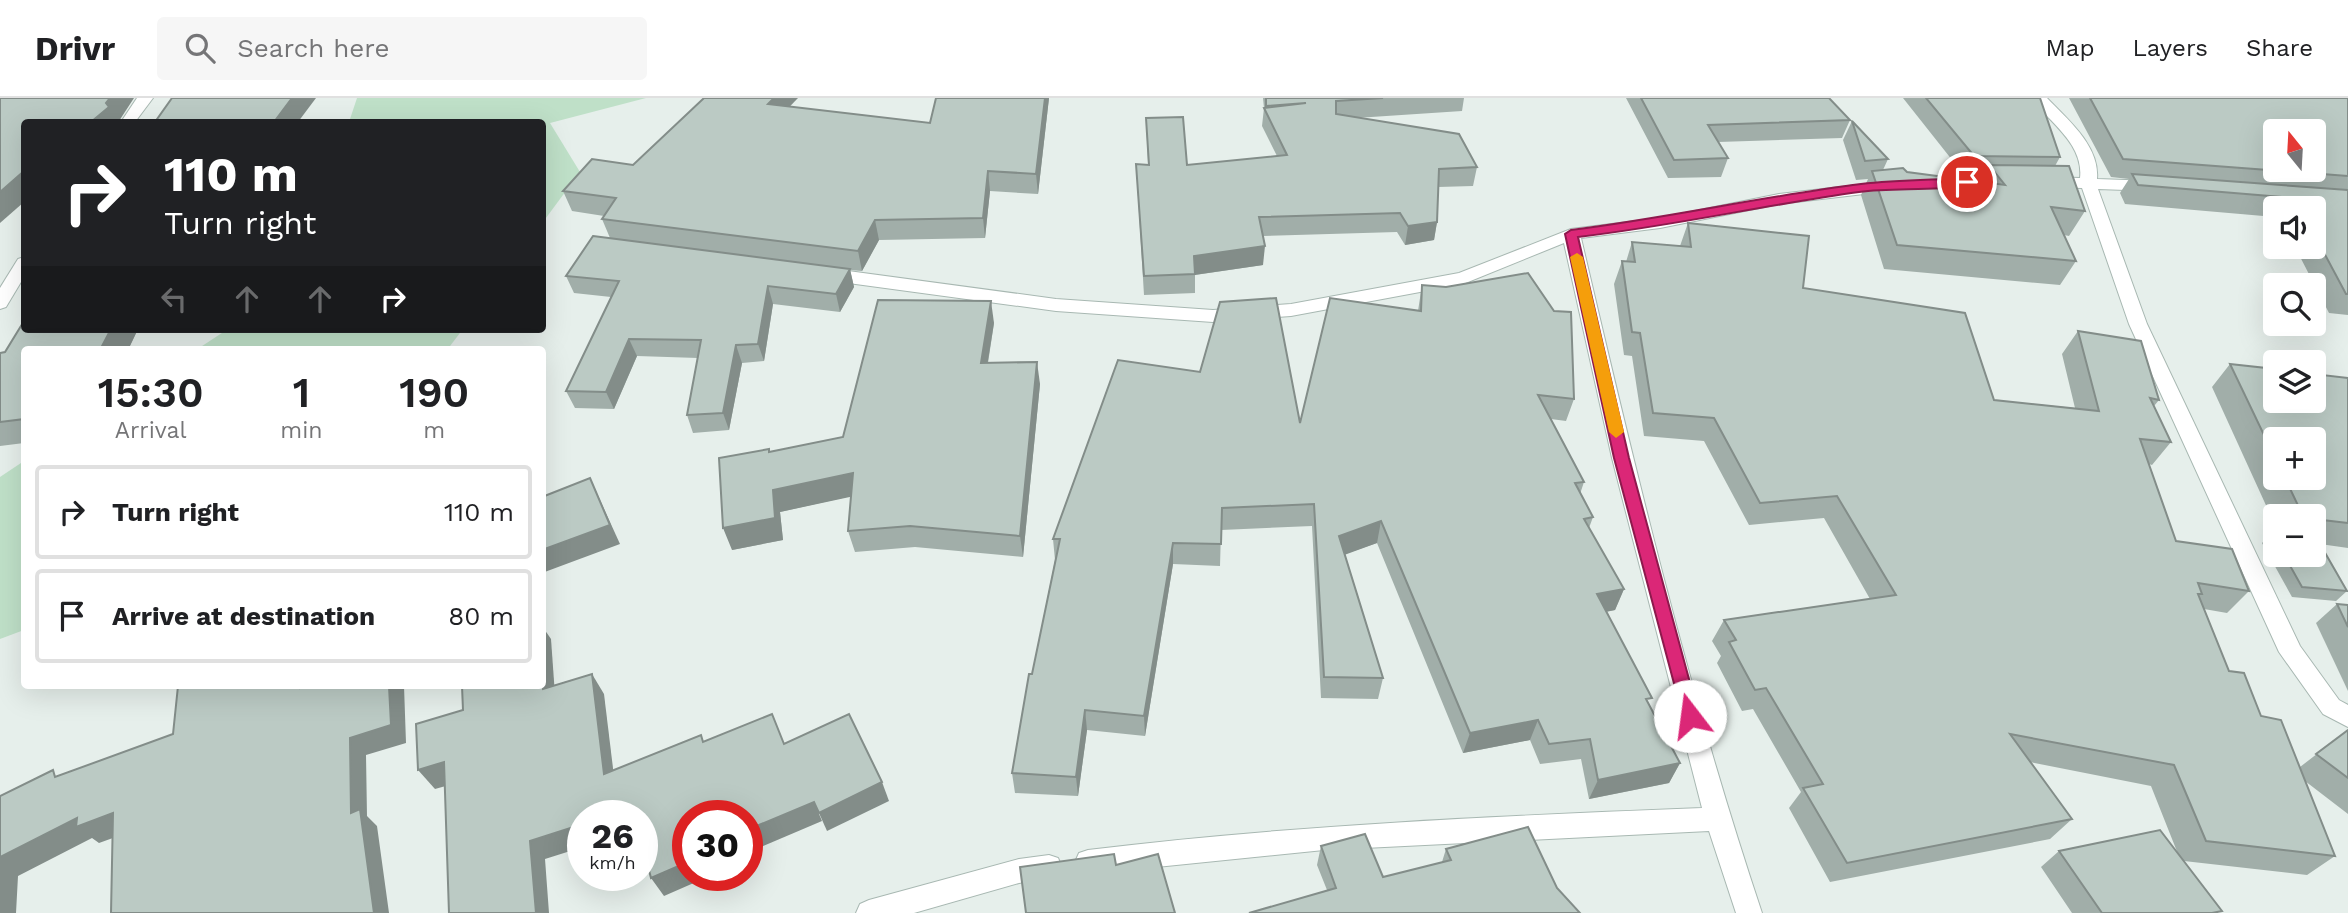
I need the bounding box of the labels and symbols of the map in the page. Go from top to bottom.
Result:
north arrow [2263,119,2326,182]
pin [1937,152,1997,212]
position arrow [1653,679,1727,753]
speed limit sign: 30 [672,800,763,891]

